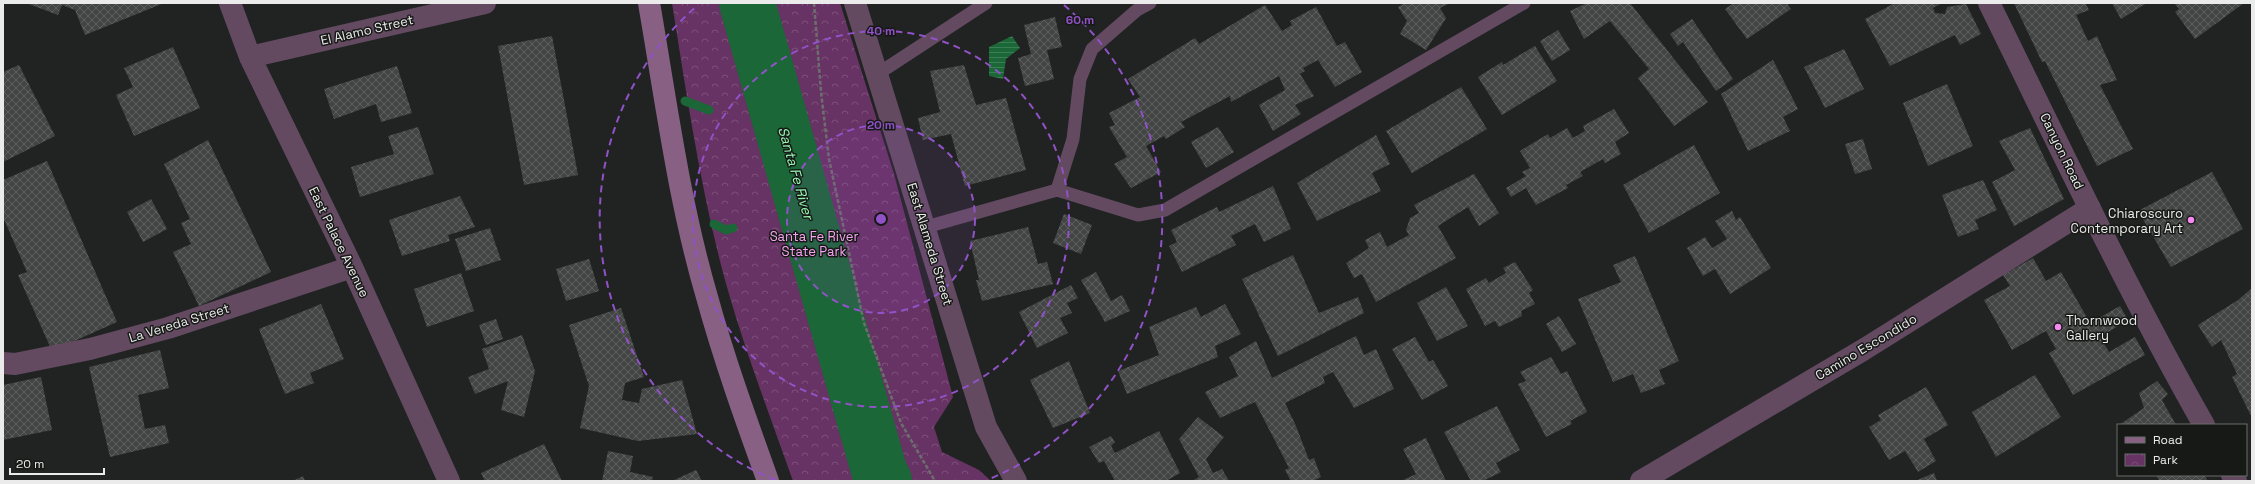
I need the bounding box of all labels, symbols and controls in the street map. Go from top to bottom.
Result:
street label: El Alamo Street [319,11,415,49]
text: 60 m [1066,12,1094,28]
text: 40 m [867,23,895,39]
street label: Canyon Road [2036,110,2088,192]
text: 20 m [867,117,895,133]
water label: Santa Fe River [774,125,818,223]
street label: East Alameda Street [903,181,957,307]
street label: East Palace Avenue [305,184,373,300]
place label: Chiaroscuro Contemporary Art [2071,205,2183,237]
centre of rings [874,212,888,226]
marker: Chiaroscuro Contemporary Art [2186,215,2196,225]
park label: Santa Fe River State Park [770,228,858,260]
street label: La Vereda Street [127,300,231,346]
street label: Camino Escondido [1812,310,1920,384]
place label: Thornwood Gallery [2066,312,2137,344]
marker: Thornwood Gallery [2053,322,2063,332]
legend [2117,424,2247,476]
text: Road [2153,432,2182,448]
scale bar [10,450,104,476]
text: Park [2153,452,2178,468]
text: 20 m [16,456,44,472]

